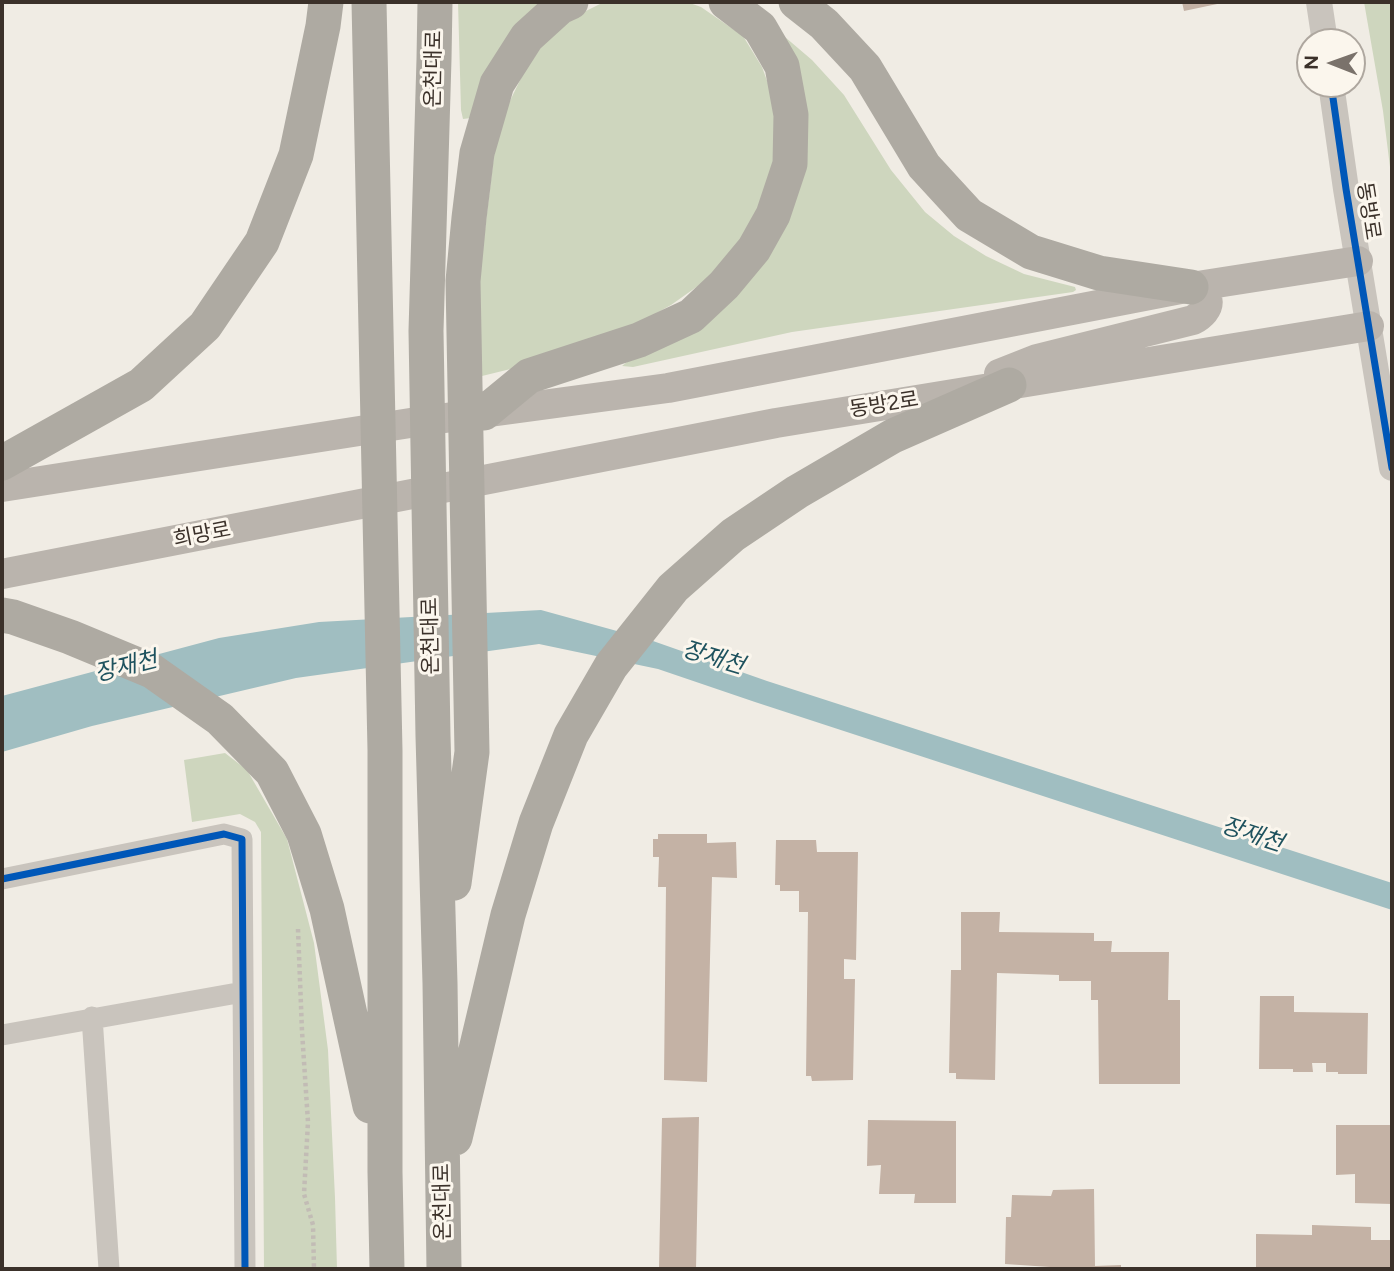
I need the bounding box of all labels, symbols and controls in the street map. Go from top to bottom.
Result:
north arrow [1296,28,1366,98]
street label: 온천대로 [421,30,447,108]
text: N [1300,55,1323,70]
street label: 동방로 [1351,180,1385,242]
street label: 동방2로 [848,387,920,423]
street label: 희망로 [171,517,233,553]
street label: 온천대로 [418,597,444,675]
water label: 장재천 [679,636,747,680]
water label: 장재천 [92,646,160,688]
water label: 장재천 [1218,812,1286,858]
street label: 온천대로 [430,1163,456,1241]

